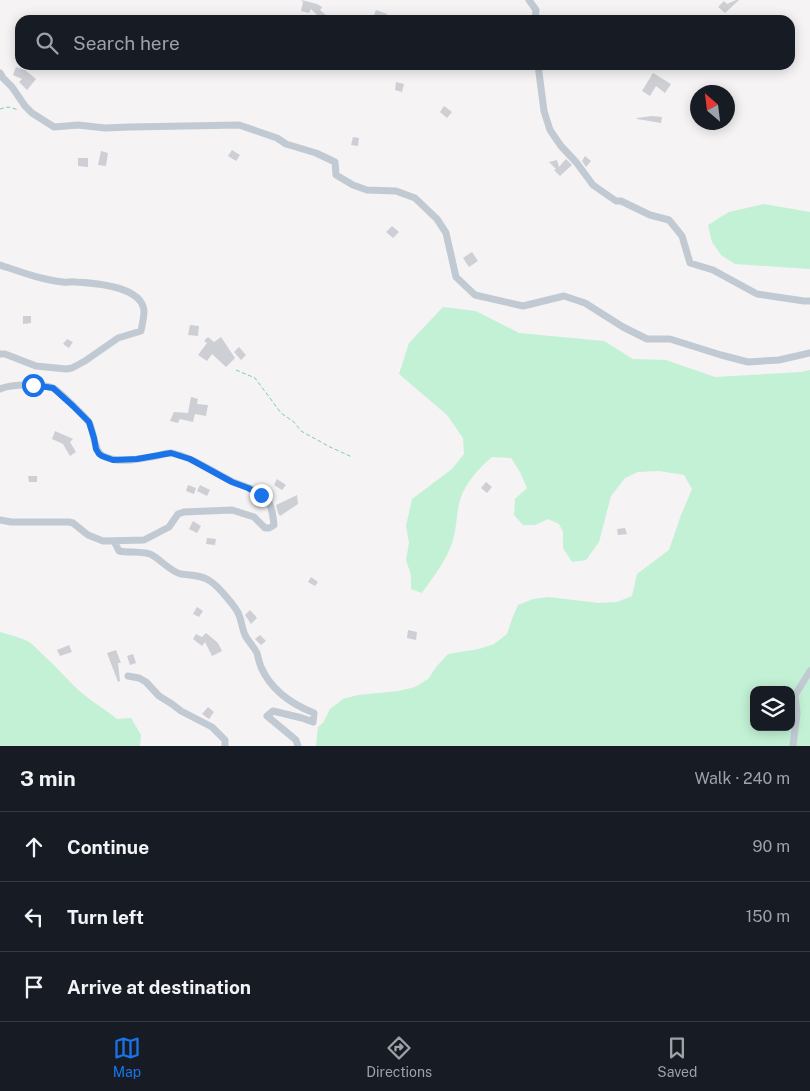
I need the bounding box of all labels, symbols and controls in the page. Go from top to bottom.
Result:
search box [15,15,795,70]
icon: search [33,29,61,57]
text: Search here [73,32,180,54]
north arrow [690,85,735,130]
route start [22,374,45,397]
route end [250,484,273,507]
map controls [750,686,795,731]
button: layers [750,686,795,731]
text: 3 min [20,766,76,791]
text: Walk · 240 m [694,769,790,788]
icon: ahead [20,833,48,861]
text: Continue [67,836,149,858]
text: 90 m [753,837,790,856]
icon: left [20,903,48,931]
text: Turn left [67,906,144,928]
text: 150 m [746,907,790,926]
icon: arrive [20,973,48,1001]
text: Arrive at destination [67,976,251,998]
tab: Map [113,1034,141,1080]
tab: Directions [366,1034,432,1080]
tab: Saved [657,1034,697,1080]

